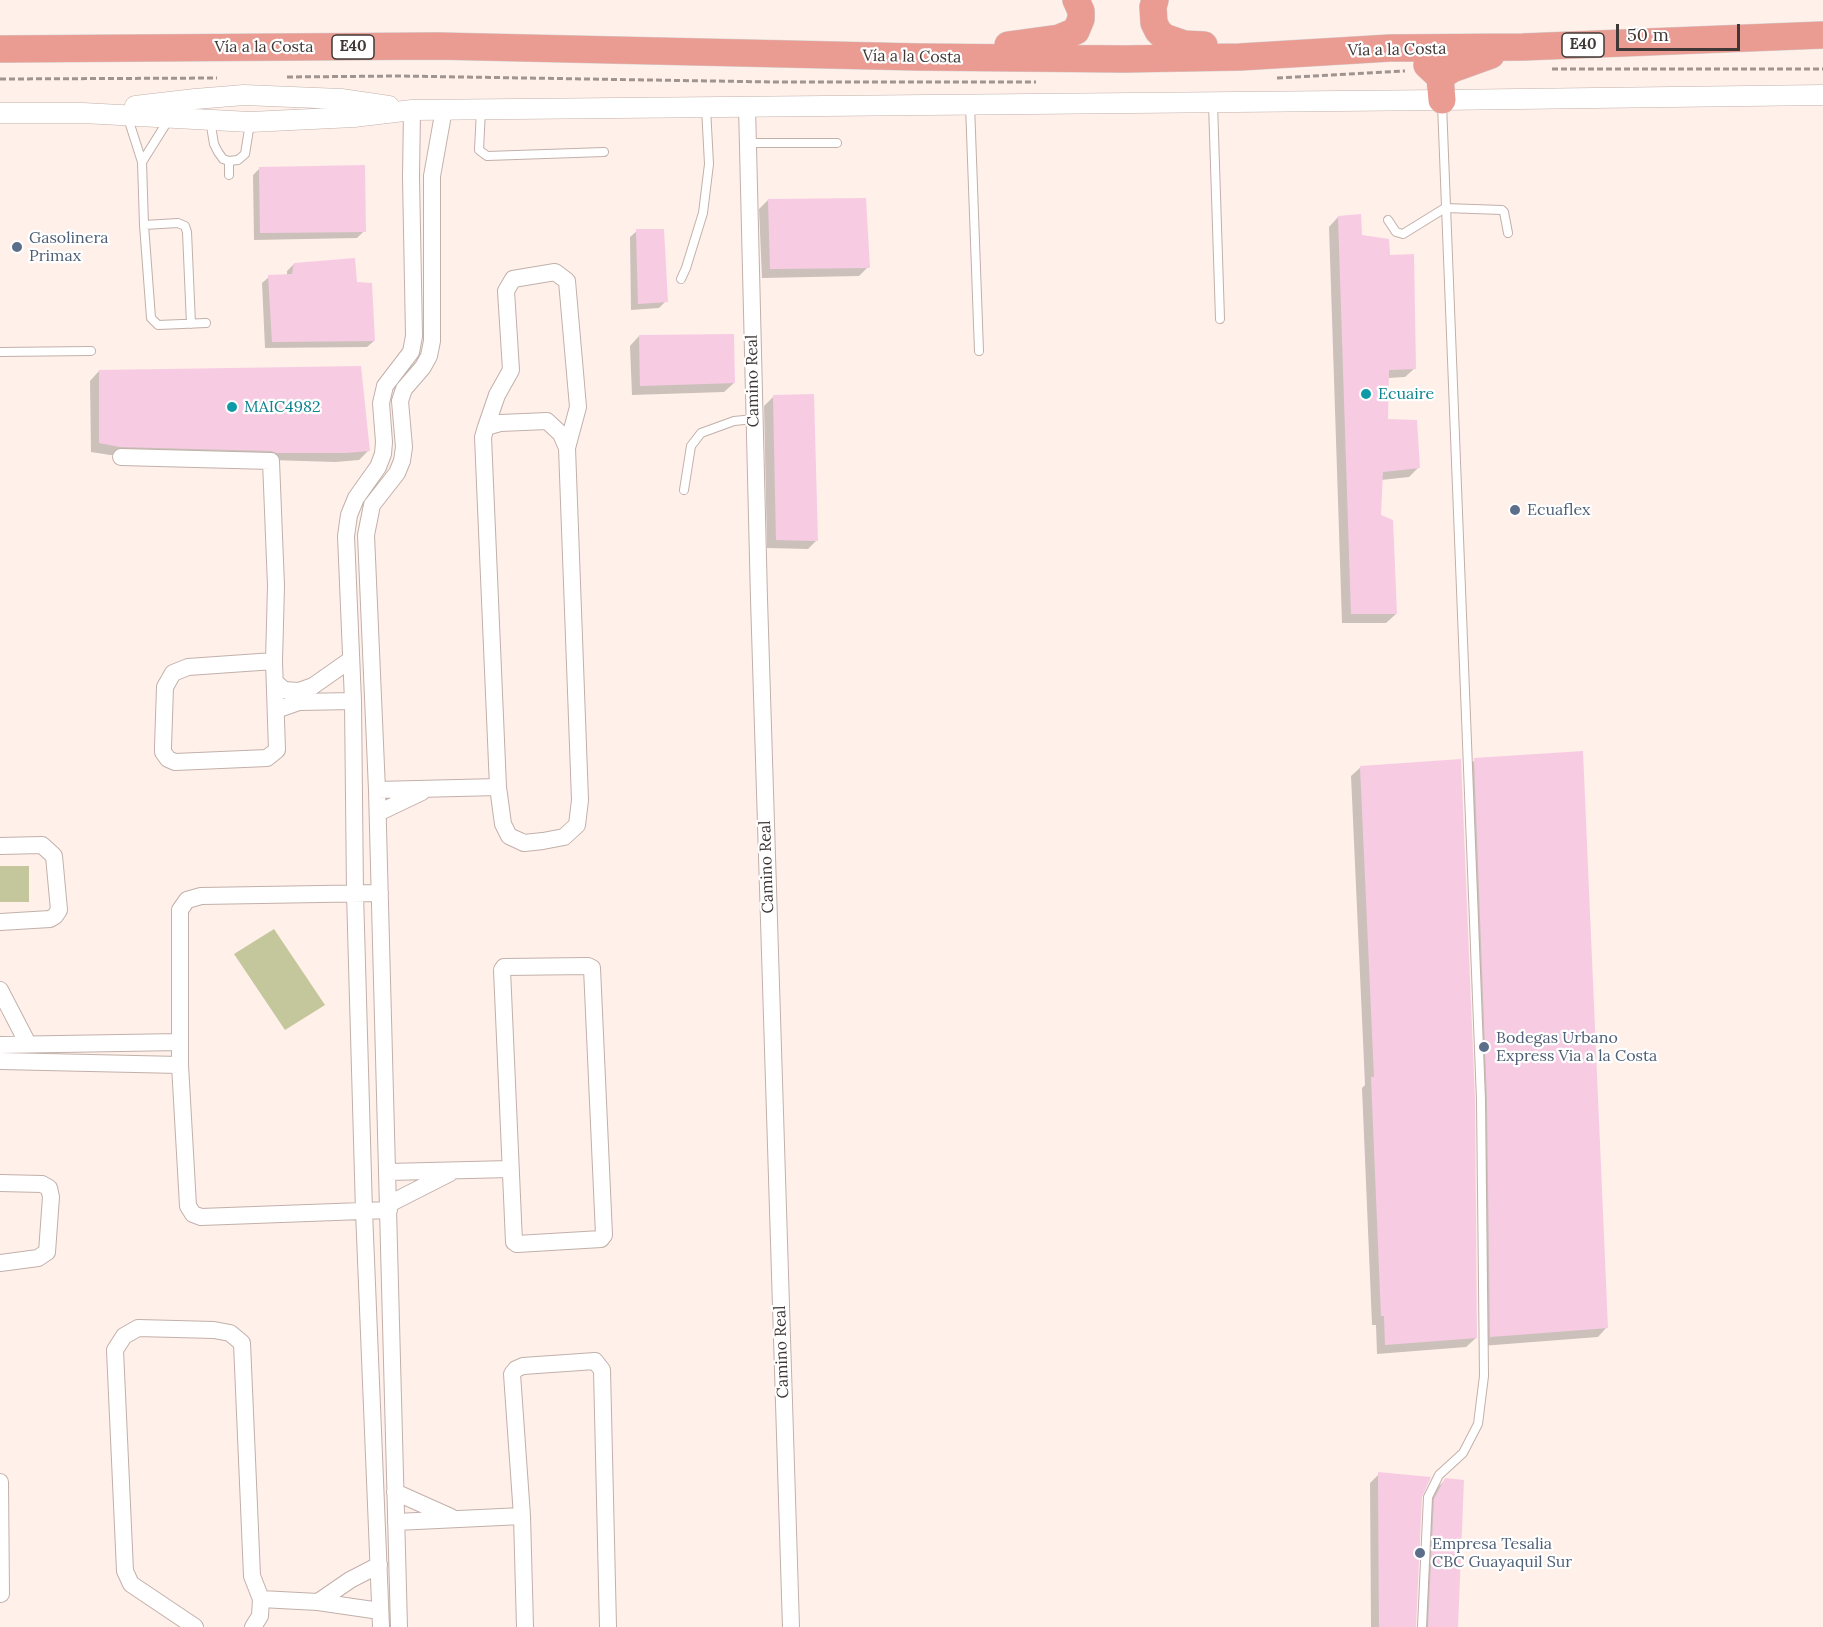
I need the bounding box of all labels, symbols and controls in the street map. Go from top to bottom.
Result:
scale bar [1619,12,1744,50]
text: 50 m [1627,23,1669,46]
road number: E40 [1562,33,1604,57]
road number: E40 [332,35,374,59]
street label: Vía a la Costa [215,37,313,57]
street label: Vía a la Costa [1347,40,1447,60]
street label: Vía a la Costa [862,47,962,67]
place label: Gasolinera Primax [29,228,109,266]
marker: Gasolinera Primax [10,240,24,254]
street label: Camino Real [743,334,763,428]
place label: Ecuaire [1378,384,1434,404]
marker: Ecuaire [1359,387,1373,401]
place label: MAIC4982 [244,397,321,417]
marker: MAIC4982 [225,400,239,414]
place label: Ecuaflex [1527,500,1591,520]
marker: Ecuaflex [1508,503,1522,517]
street label: Camino Real [756,820,778,914]
place label: Bodegas Urbano Express Via a la Costa [1496,1028,1657,1066]
marker: Bodegas Urbano Express Via a la Costa [1477,1040,1491,1054]
street label: Camino Real [771,1305,793,1399]
place label: Empresa Tesalia CBC Guayaquil Sur [1432,1534,1572,1572]
marker: Empresa Tesalia CBC Guayaquil Sur [1413,1546,1427,1560]

